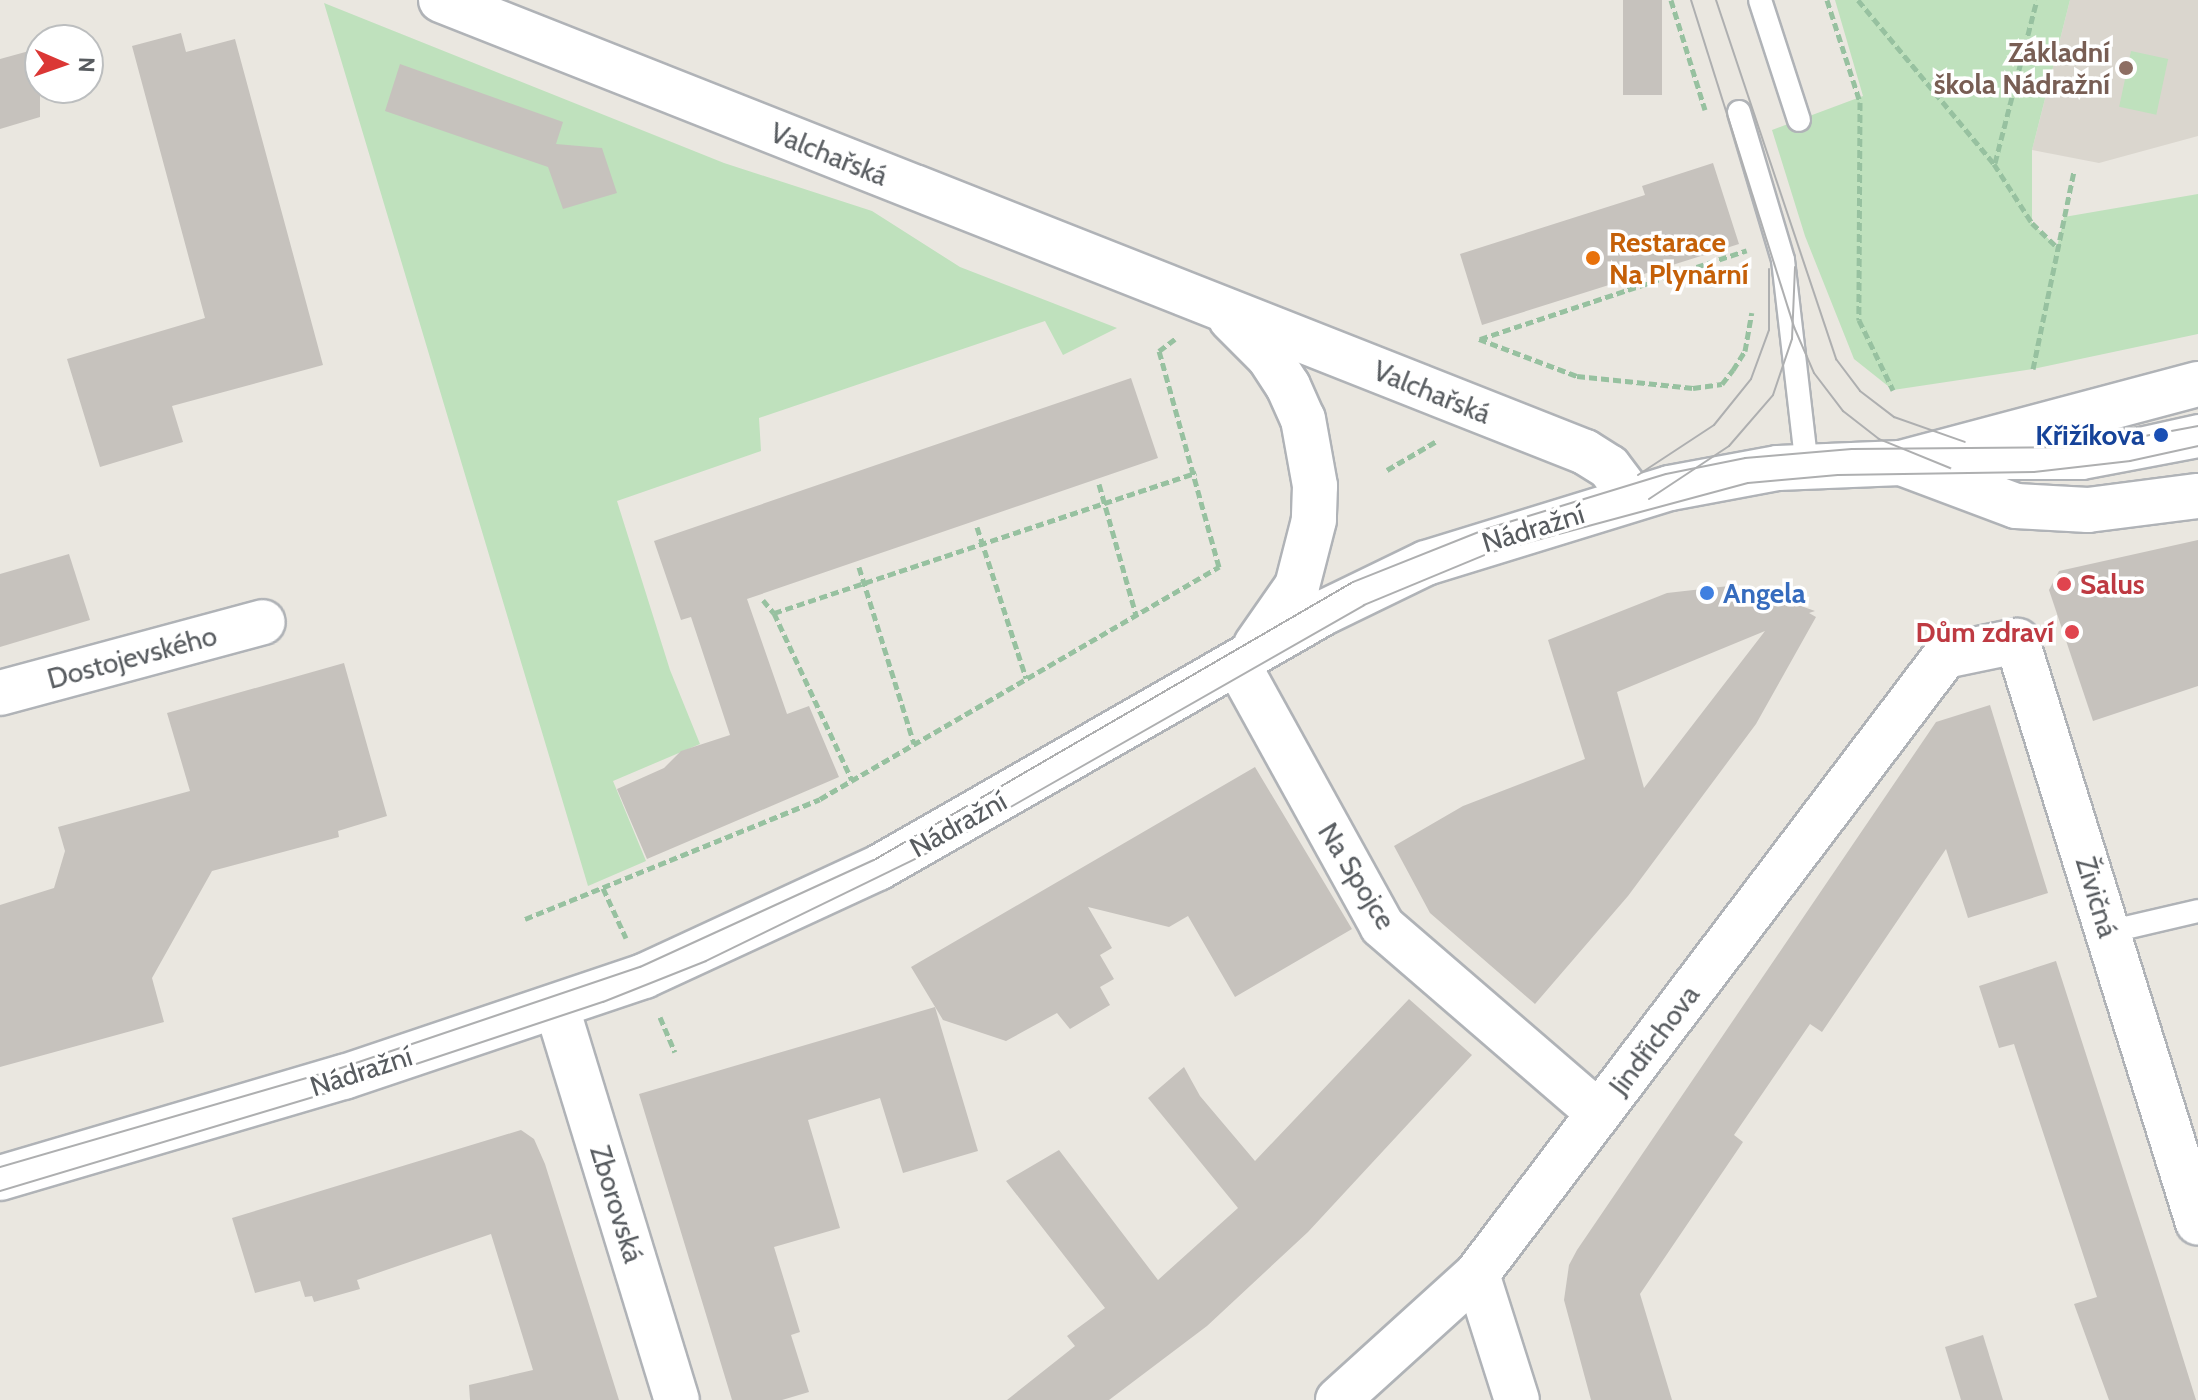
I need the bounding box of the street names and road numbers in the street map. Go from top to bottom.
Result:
street label: Valchařská [765,115,893,193]
street label: Valchařská [1368,353,1496,431]
street label: Nádražní [1478,497,1588,559]
street label: Dostojevského [44,618,220,696]
street label: Nádražní [904,784,1012,864]
street label: Na Spojce [1311,817,1403,935]
street label: Živičná [2069,853,2125,941]
street label: Jindřichova [1602,978,1706,1102]
street label: Nádražní [306,1039,416,1103]
street label: Zborovská [583,1141,651,1267]

